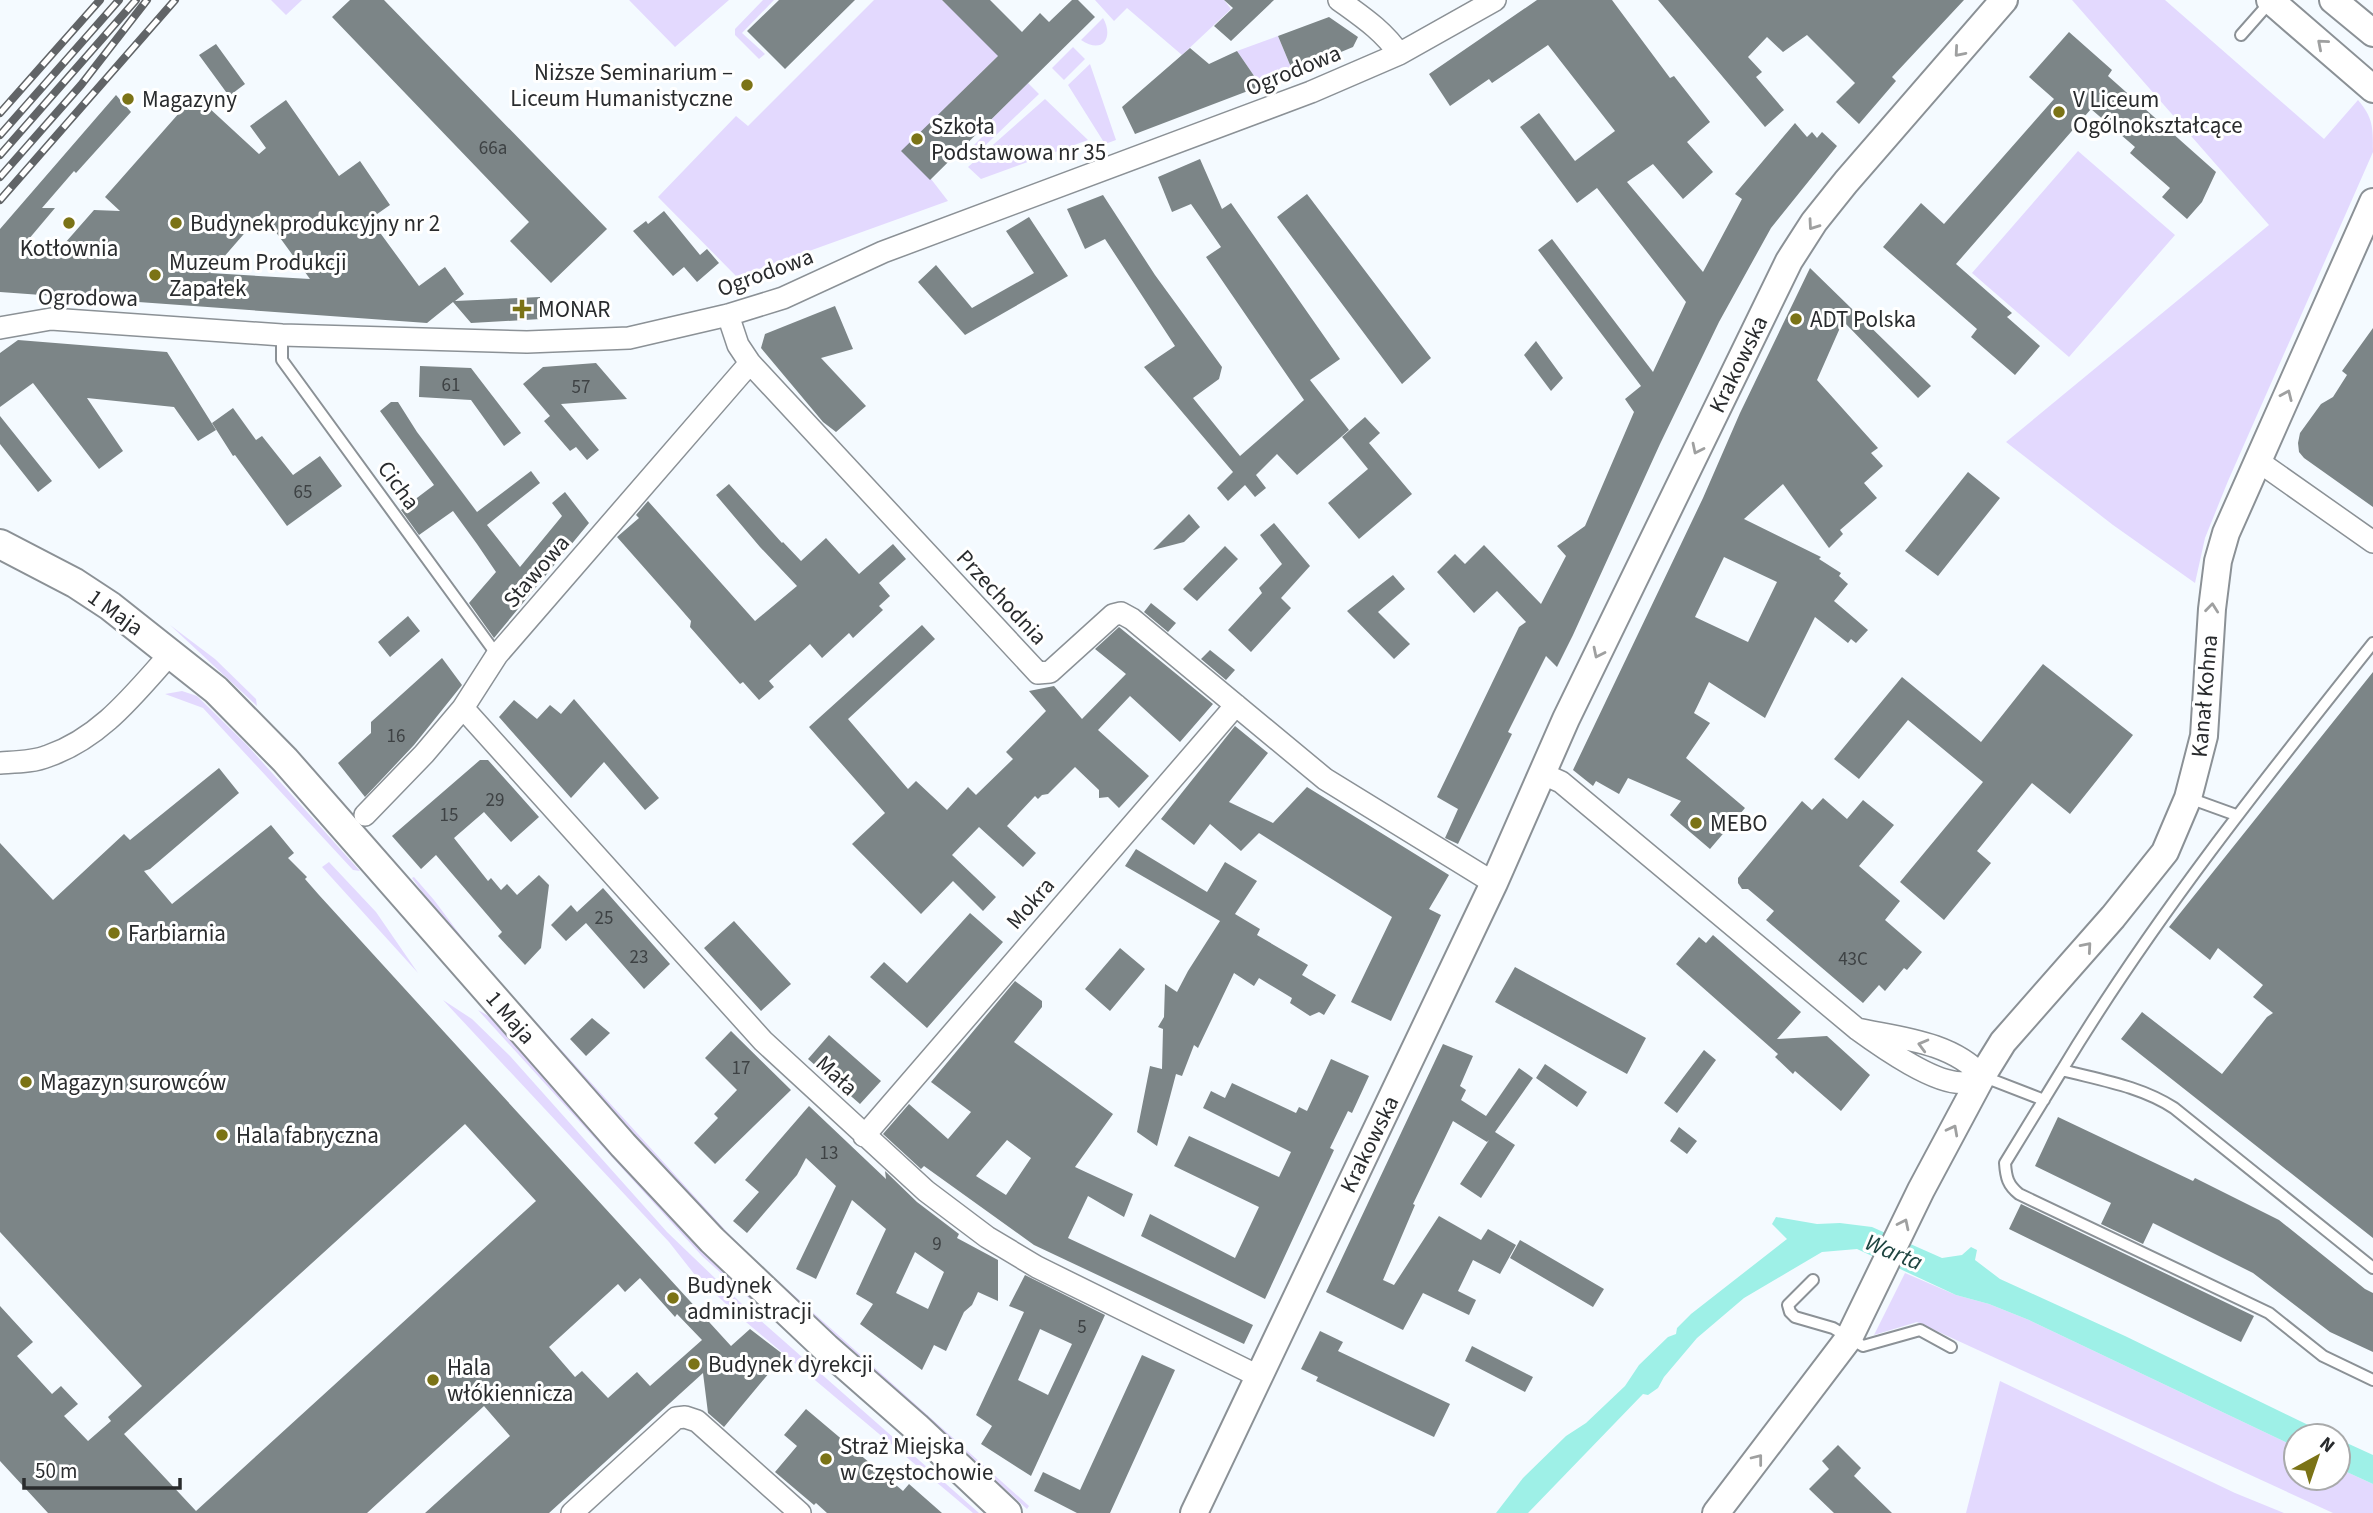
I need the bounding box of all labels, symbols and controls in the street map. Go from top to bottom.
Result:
street label: Ogrodowa [1241,36,1346,105]
one-way arrow [2317,40,2330,52]
one-way arrow [1955,43,1968,56]
place label: Niższe Seminarium – Liceum Humanistyczne [510,56,733,115]
marker: Niższe Seminarium – Liceum Humanistyczne [739,77,755,93]
place label: Magazyny [142,83,237,116]
place label: V Liceum Ogólnokształcące [2073,83,2243,142]
marker: Magazyny [120,91,136,107]
marker: V Liceum Ogólnokształcące [2051,104,2067,120]
place label: Szkoła Podstawowa nr 35 [931,110,1106,169]
marker: Szkoła Podstawowa nr 35 [909,131,925,147]
house number: 66a [479,135,507,162]
place label: Budynek produkcyjny nr 2 [190,207,440,240]
marker: Kotłownia [61,215,77,231]
marker: Budynek produkcyjny nr 2 [168,215,184,231]
one-way arrow [1809,217,1821,230]
place label: Kotłownia [20,232,118,265]
street label: Ogrodowa [712,240,818,305]
place label: Muzeum Produkcji Zapałek [169,246,347,305]
marker: Muzeum Produkcji Zapałek [147,267,163,283]
street label: Ogrodowa [38,280,138,315]
place label: MONAR [538,293,610,326]
marker: MONAR [512,299,532,319]
place label: ADT Polska [1810,303,1916,336]
street label: Krakowska [1701,310,1776,418]
marker: ADT Polska [1788,311,1804,327]
house number: 61 [442,372,460,399]
house number: 57 [572,374,590,401]
one-way arrow [2279,389,2293,402]
one-way arrow [1691,442,1705,454]
street label: Cicha [370,454,428,517]
house number: 65 [294,479,312,506]
street label: Stawowa [495,528,577,615]
street label: Przechodnia [949,542,1055,652]
street label: 1 Maja [81,581,150,644]
one-way arrow [2204,602,2219,613]
street label: Kanał Kohna [2183,633,2226,759]
one-way arrow [1592,646,1606,658]
house number: 16 [387,723,405,750]
house number: 29 [486,787,504,814]
house number: 15 [440,802,458,829]
place label: MEBO [1710,807,1768,840]
marker: MEBO [1688,815,1704,831]
street label: Mokra [998,870,1062,937]
house number: 25 [595,905,613,932]
place label: Farbiarnia [128,917,226,950]
marker: Farbiarnia [106,925,122,941]
one-way arrow [2078,942,2091,955]
house number: 23 [630,944,648,971]
house number: 43C [1838,946,1868,973]
street label: 1 Maja [478,983,543,1051]
one-way arrow [1917,1039,1929,1053]
street label: Mała [808,1047,865,1103]
house number: 17 [732,1055,750,1082]
place label: Magazyn surowców [40,1066,226,1099]
marker: Magazyn surowców [18,1074,34,1090]
street label: Krakowska [1332,1090,1407,1198]
place label: Hala fabryczna [236,1119,379,1152]
one-way arrow [1945,1124,1958,1137]
marker: Hala fabryczna [214,1127,230,1143]
house number: 13 [820,1140,838,1167]
one-way arrow [1896,1219,1910,1231]
water label: Warta [1860,1225,1928,1280]
house number: 9 [932,1231,942,1258]
place label: Budynek administracji [687,1269,812,1328]
marker: Budynek administracji [665,1290,681,1306]
house number: 5 [1077,1314,1087,1341]
place label: Budynek dyrekcji [708,1348,873,1381]
place label: Hala włókiennicza [447,1351,573,1410]
marker: Budynek dyrekcji [686,1356,702,1372]
marker: Hala włókiennicza [425,1372,441,1388]
north arrow [2282,1422,2352,1492]
place label: Straż Miejska w Częstochowie [840,1430,993,1489]
text: N [2313,1431,2340,1460]
scale bar [24,1446,180,1490]
marker: Straż Miejska w Częstochowie [818,1451,834,1467]
one-way arrow [1750,1454,1763,1467]
text: 50 m [35,1456,77,1486]

